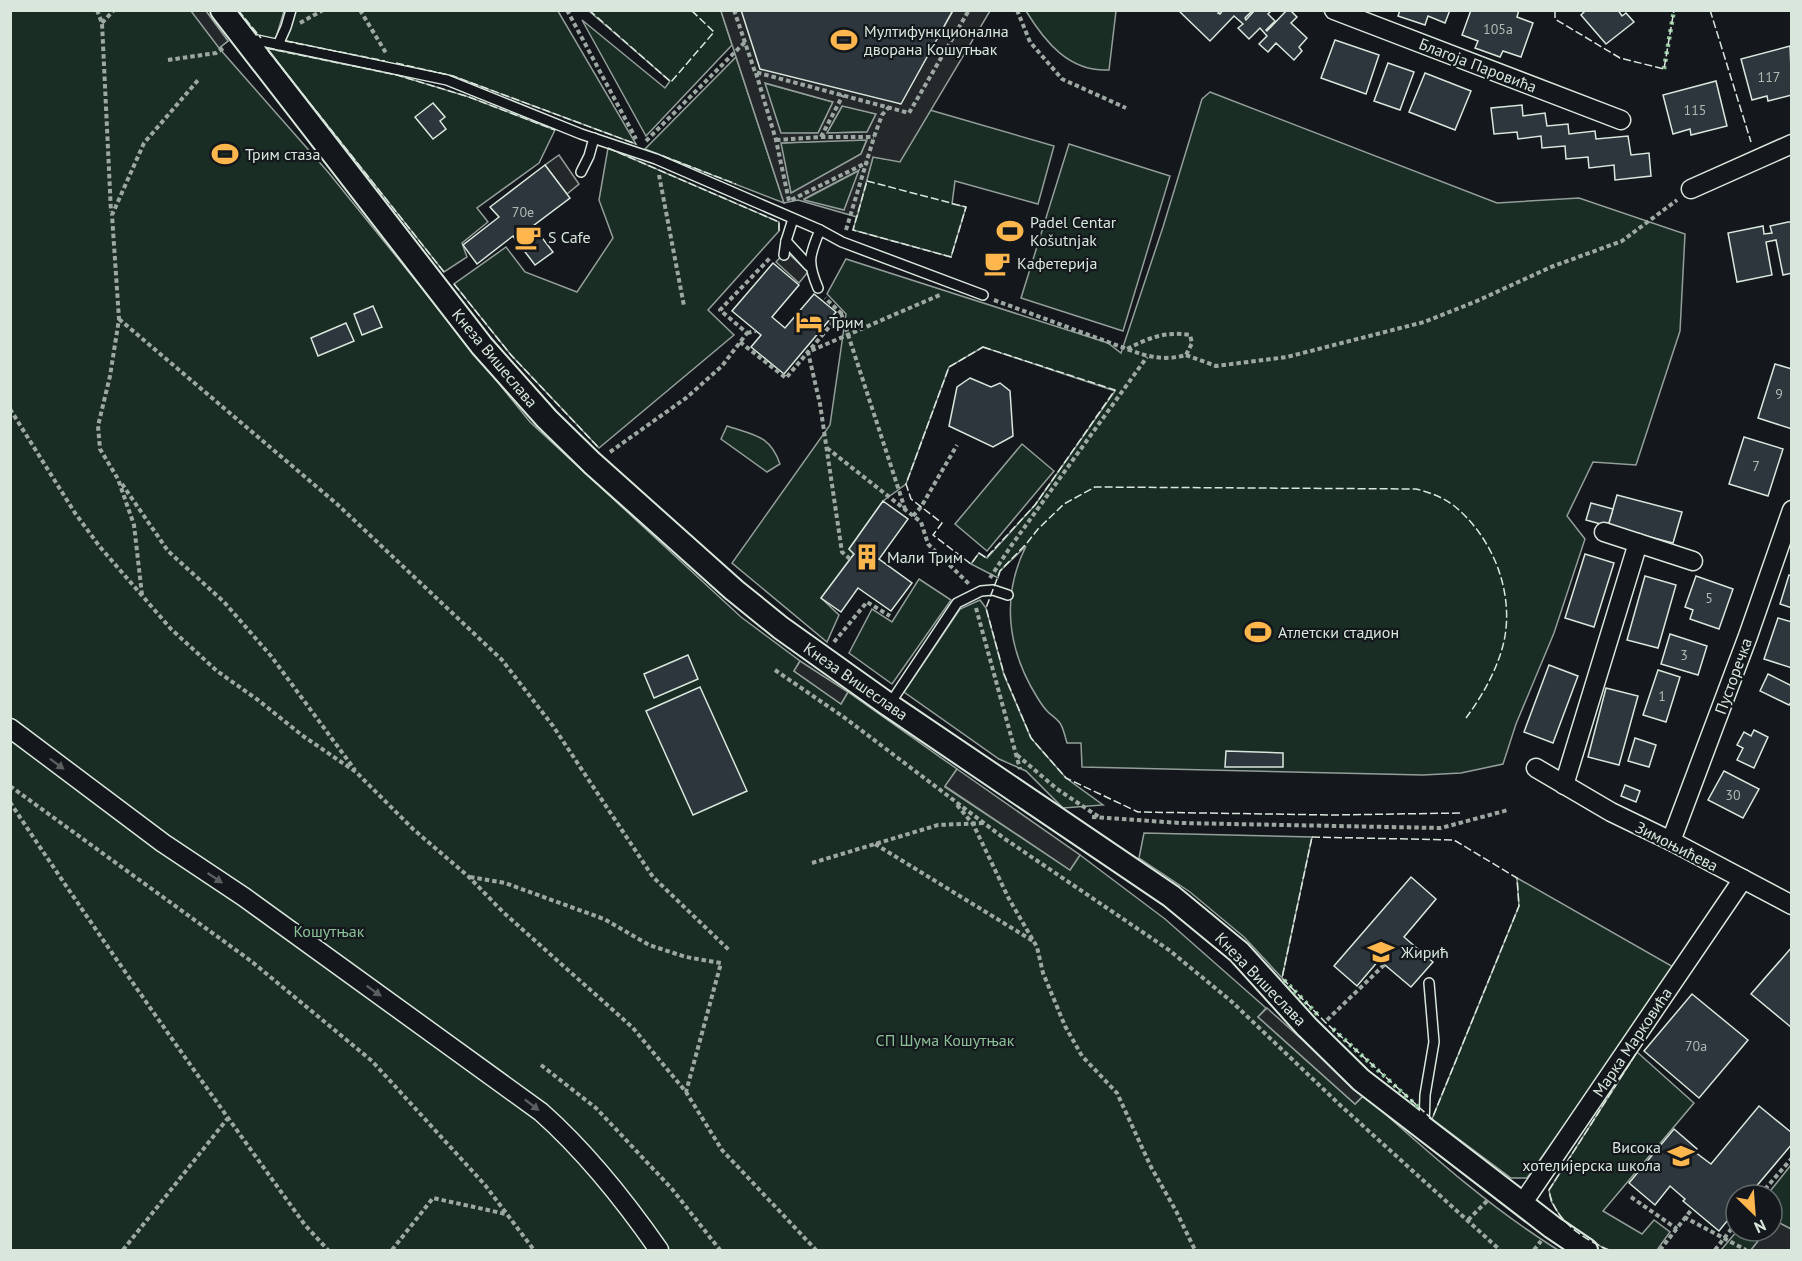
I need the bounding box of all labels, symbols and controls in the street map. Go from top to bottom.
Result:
house number: 105a [1483,20,1513,38]
place label: Мултифункционална дворана Кошутњак [864,21,1009,59]
sports icon: Мултифункционална дворана Кошутњак [829,25,859,55]
street label: Благоја Паровића [1416,33,1540,97]
house number: 117 [1758,68,1780,86]
house number: 115 [1684,101,1706,119]
sports icon: Трим стаза [210,139,240,169]
place label: Трим стаза [245,144,320,164]
house number: 70e [512,203,534,221]
place label: Padel Centar Košutnjak [1030,212,1117,250]
sports icon: Padel Centar Košutnjak [995,216,1025,246]
cafe icon: S Cafe [513,222,543,252]
place label: S Cafe [548,227,591,247]
cafe icon: Кафетерија [982,248,1012,278]
place label: Кафетерија [1017,253,1098,273]
street label: Кнеза Вишеслава [448,305,542,411]
hotel icon: Трим [794,307,824,337]
place label: Трим [829,312,864,332]
house number: 9 [1775,385,1783,403]
house number: 7 [1752,457,1760,475]
building icon: Мали Трим [852,542,882,572]
place label: Мали Трим [887,547,963,567]
house number: 5 [1705,589,1713,607]
sports icon: Атлетски стадион [1243,617,1273,647]
place label: Атлетски стадион [1278,622,1399,642]
street label: Пусторечка [1710,635,1756,717]
street label: Кнеза Вишеслава [800,638,912,724]
house number: 3 [1680,646,1688,664]
house number: 1 [1658,687,1666,705]
one-way arrow [49,757,65,770]
house number: 30 [1725,786,1741,804]
street label: Зимоњићева [1632,817,1722,875]
one-way arrow [207,872,223,883]
park label: Кошутњак [294,921,365,941]
street label: Кнеза Вишеслава [1211,928,1311,1030]
school or university icon: Жирић [1366,937,1396,967]
place label: Жирић [1400,942,1449,962]
street label: Марка Марковића [1588,983,1676,1101]
one-way arrow [365,985,381,997]
park label: СП Шума Кошутњак [876,1030,1015,1050]
house number: 70a [1685,1037,1707,1055]
one-way arrow [524,1098,540,1111]
place label: Висока хотелијерска школа [1522,1137,1661,1175]
school or university icon: Висока хотелијерска школа [1666,1141,1696,1171]
north arrow [1724,1183,1784,1243]
text: N [1751,1215,1769,1238]

